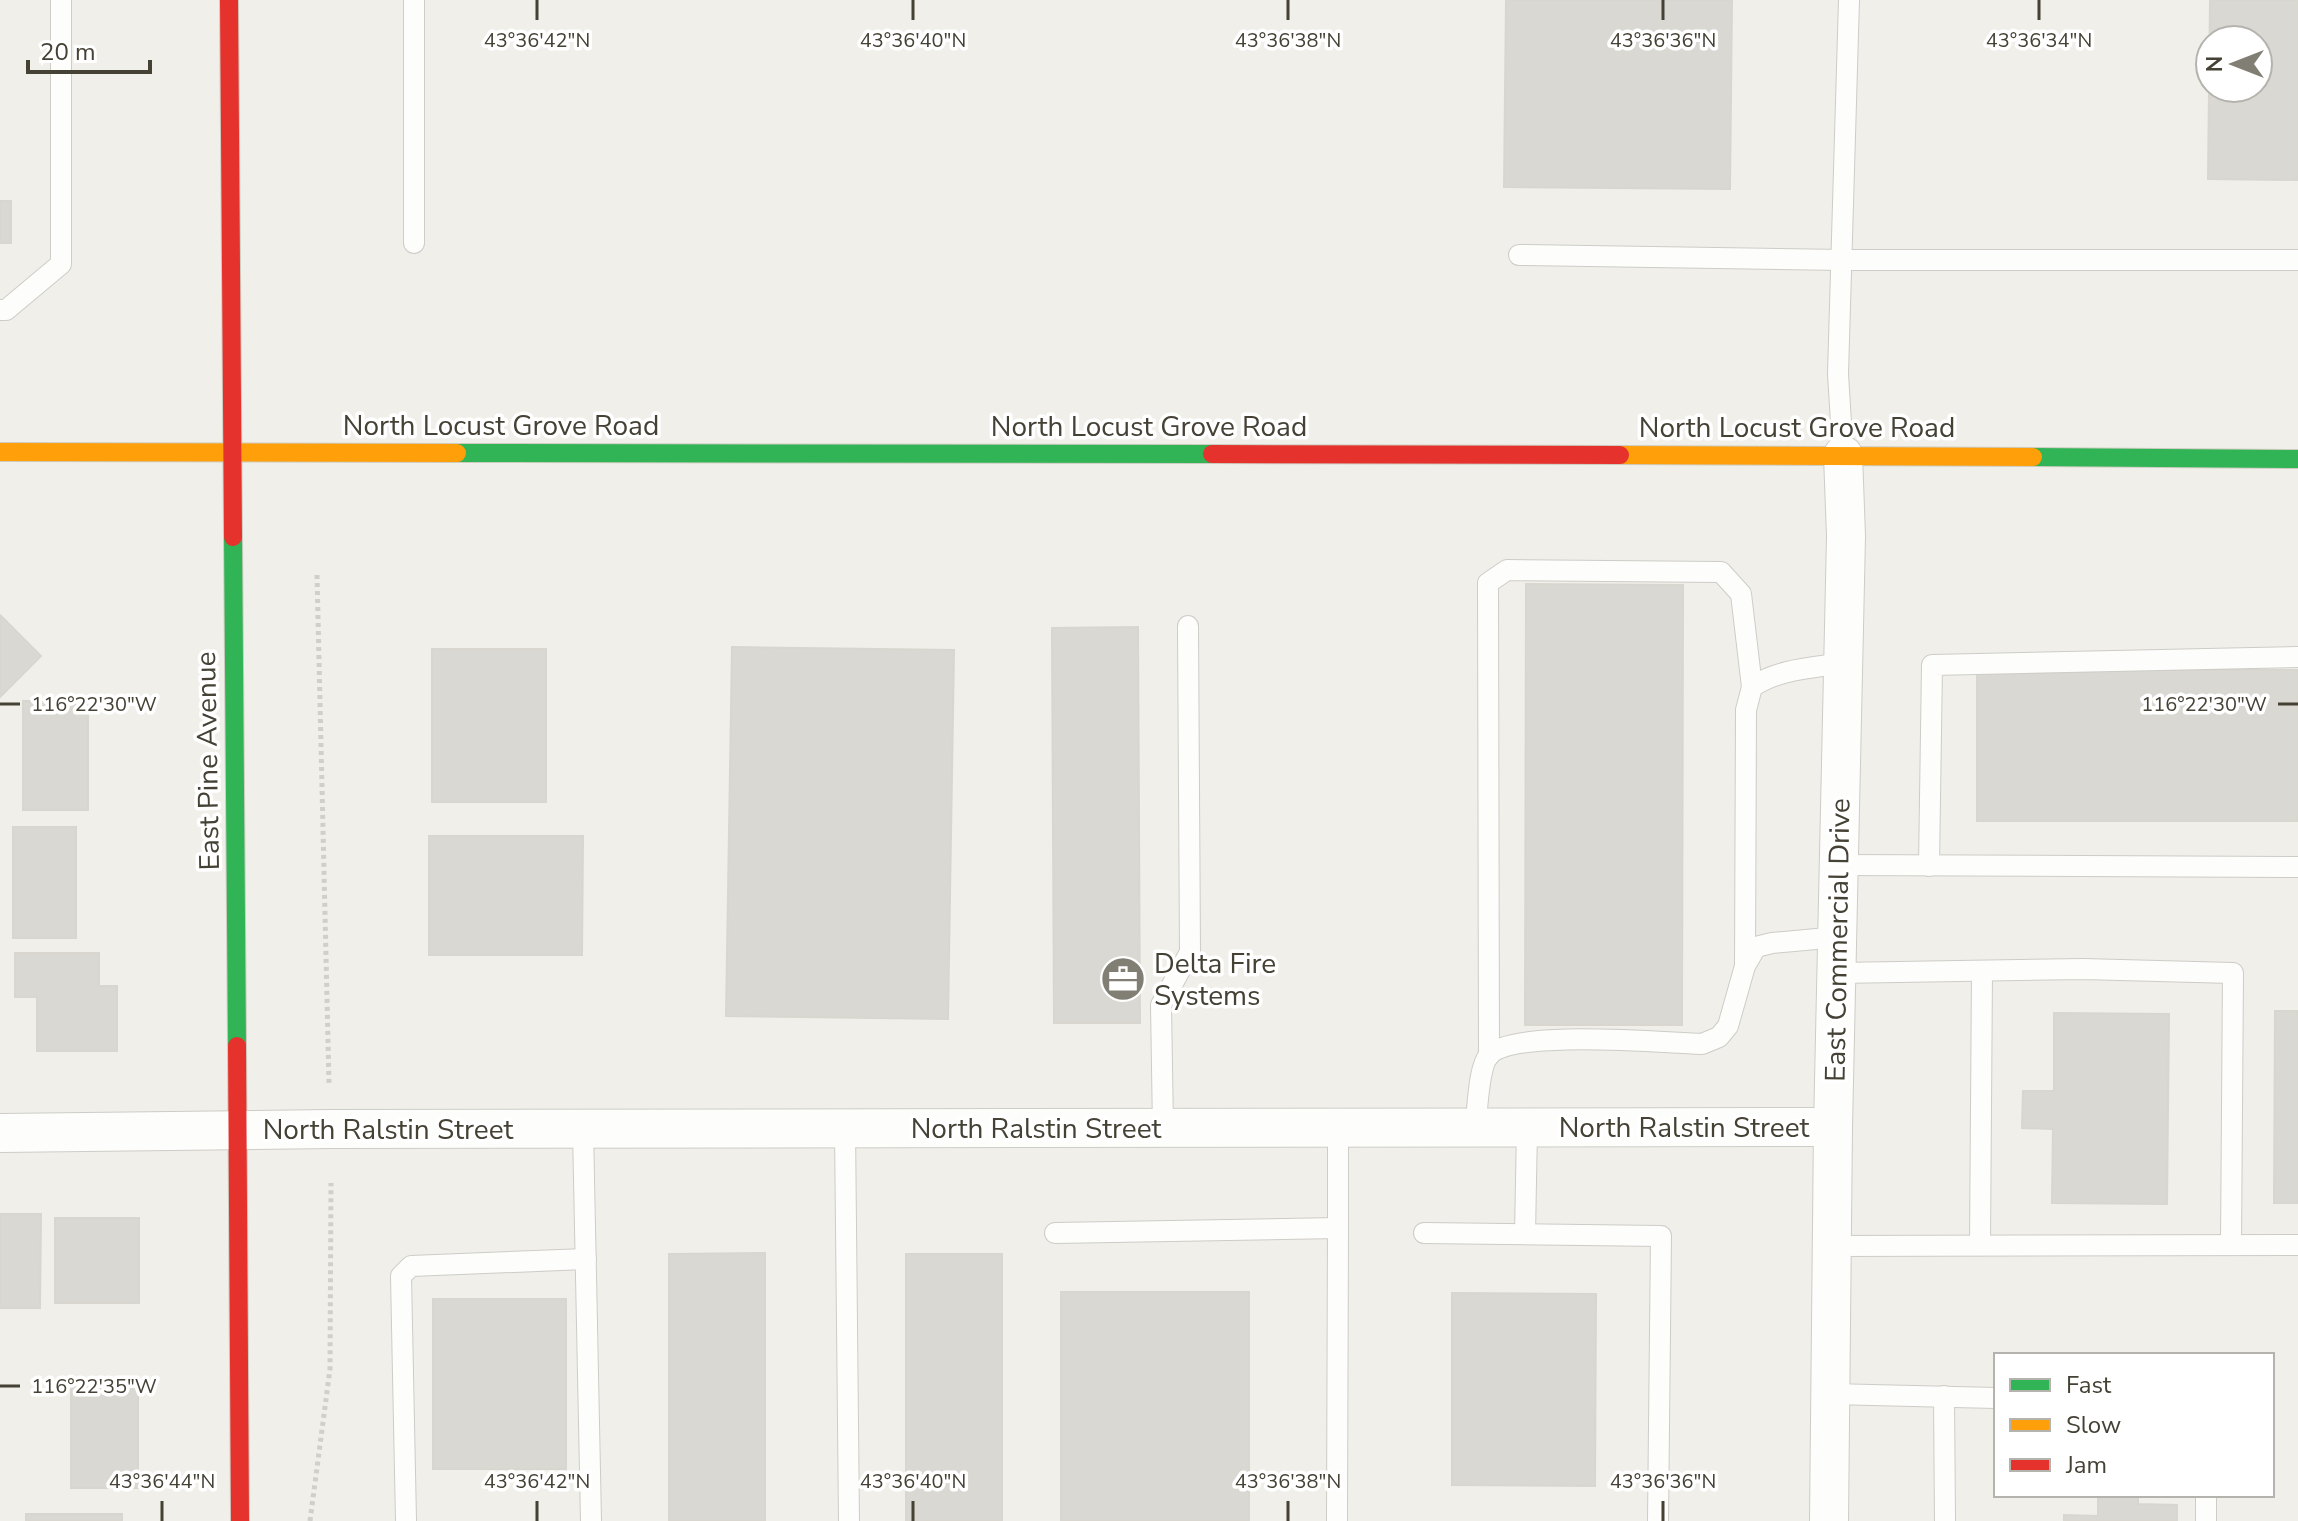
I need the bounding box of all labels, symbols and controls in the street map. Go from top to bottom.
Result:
scale bar [28,24,150,74]
north arrow [2194,24,2274,104]
text: 43°36'42"N [484,27,590,54]
text: 43°36'40"N [860,27,966,54]
text: 43°36'38"N [1235,27,1341,54]
text: 43°36'36"N [1610,27,1716,54]
text: 43°36'34"N [1986,27,2092,54]
text: 20 m [40,36,96,68]
text: N [2200,56,2230,72]
street label: North Locust Grove Road [343,407,659,445]
street label: North Locust Grove Road [991,408,1307,446]
street label: North Locust Grove Road [1639,409,1955,447]
street label: East Pine Avenue [187,651,229,871]
text: 116°22'30"W [31,691,157,718]
text: 116°22'30"W [2141,691,2267,718]
street label: East Commercial Drive [1817,798,1859,1082]
place label: Delta Fire Systems [1154,945,1276,1015]
office icon: Delta Fire Systems [1099,955,1147,1003]
street label: North Ralstin Street [1559,1109,1810,1147]
street label: North Ralstin Street [911,1110,1162,1148]
street label: North Ralstin Street [263,1111,514,1149]
legend [1994,1353,2274,1497]
text: Fast [2066,1369,2112,1401]
text: 116°22'35"W [31,1373,157,1400]
text: Slow [2066,1409,2121,1441]
text: Jam [2065,1449,2107,1481]
text: 43°36'44"N [109,1468,215,1495]
text: 43°36'42"N [484,1468,590,1495]
text: 43°36'40"N [860,1468,966,1495]
text: 43°36'38"N [1235,1468,1341,1495]
text: 43°36'36"N [1610,1468,1716,1495]

